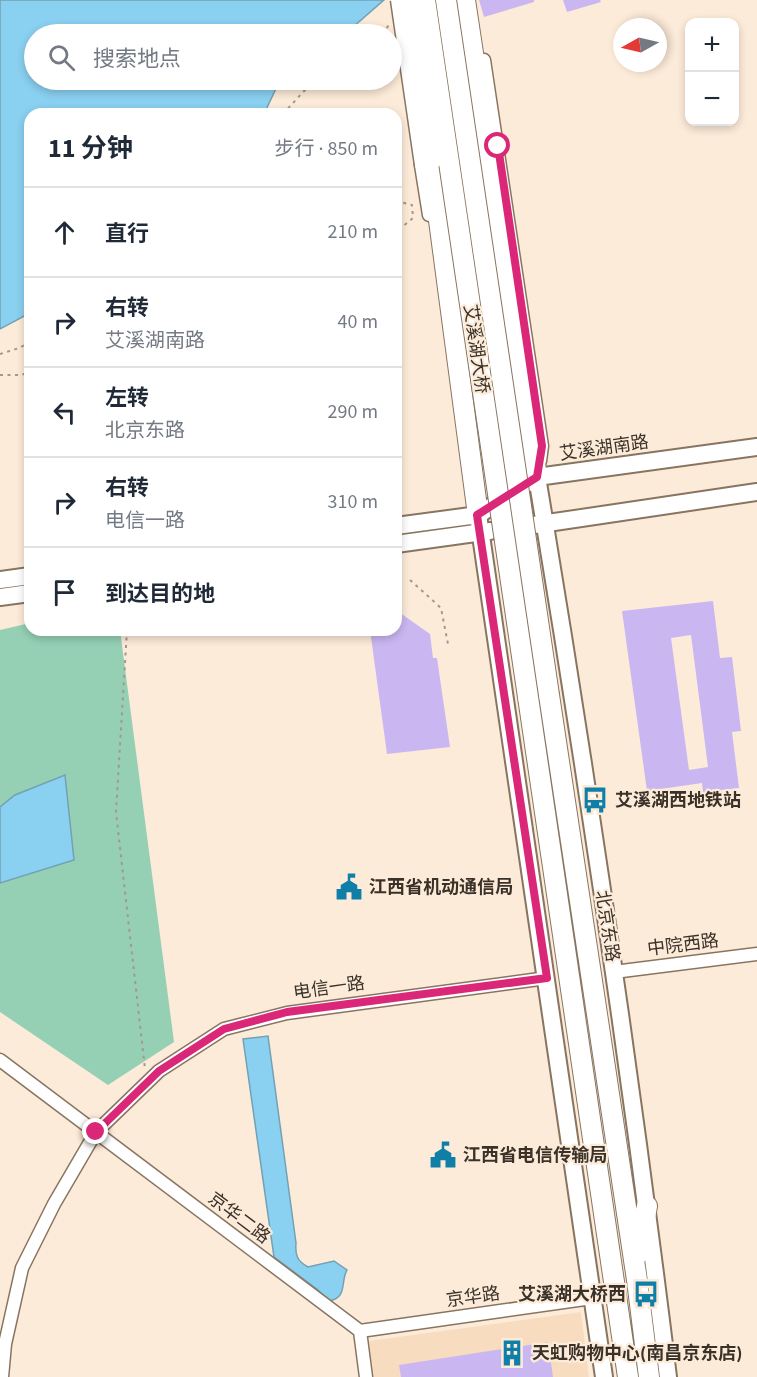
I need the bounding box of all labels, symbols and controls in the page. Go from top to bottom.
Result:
north arrow [613,18,667,72]
map controls [685,18,739,126]
button: + [685,18,739,72]
search box [24,24,402,90]
icon: search [45,41,78,74]
text: 搜索地点 [93,43,181,75]
button: − [685,72,739,126]
text: 11 分钟 [48,130,133,167]
route start [484,132,510,158]
text: 步行 · 850 m [275,135,378,163]
icon: ahead [48,216,81,249]
text: 直行 [105,218,149,250]
text: 210 m [328,218,378,246]
text: 右转 [105,292,149,324]
street label: 艾溪湖大桥 [457,303,495,395]
icon: right [48,306,81,339]
text: 40 m [338,308,378,336]
text: 艾溪湖南路 [105,327,205,355]
text: 左转 [105,382,149,414]
icon: left [48,396,81,429]
text: 290 m [328,398,378,426]
text: 北京东路 [105,417,185,445]
street label: 艾溪湖南路 [558,429,650,467]
text: 右转 [105,472,149,504]
icon: right [48,486,81,519]
text: 310 m [328,488,378,516]
text: 电信一路 [105,507,185,535]
icon: arrive [48,576,81,609]
text: 到达目的地 [105,578,215,610]
bus stop icon: 艾溪湖西地铁站 [580,785,610,815]
place label: 艾溪湖西地铁站 [615,788,741,813]
public building icon: 江西省机动通信局 [334,872,364,902]
place label: 江西省机动通信局 [369,875,513,900]
street label: 北京东路 [589,888,625,964]
street label: 中院西路 [646,928,720,962]
street label: 电信一路 [292,971,366,1005]
route end [82,1118,108,1144]
public building icon: 江西省电信传输局 [428,1140,458,1170]
place label: 江西省电信传输局 [463,1143,607,1168]
street label: 京华二路 [203,1186,275,1250]
bus stop icon: 艾溪湖大桥西 [631,1279,661,1309]
street label: 京华路 [445,1281,501,1313]
place label: 艾溪湖大桥西 [518,1282,626,1307]
building icon: 天虹购物中心(南昌京东店) [497,1338,527,1368]
place label: 天虹购物中心(南昌京东店) [532,1341,742,1366]

